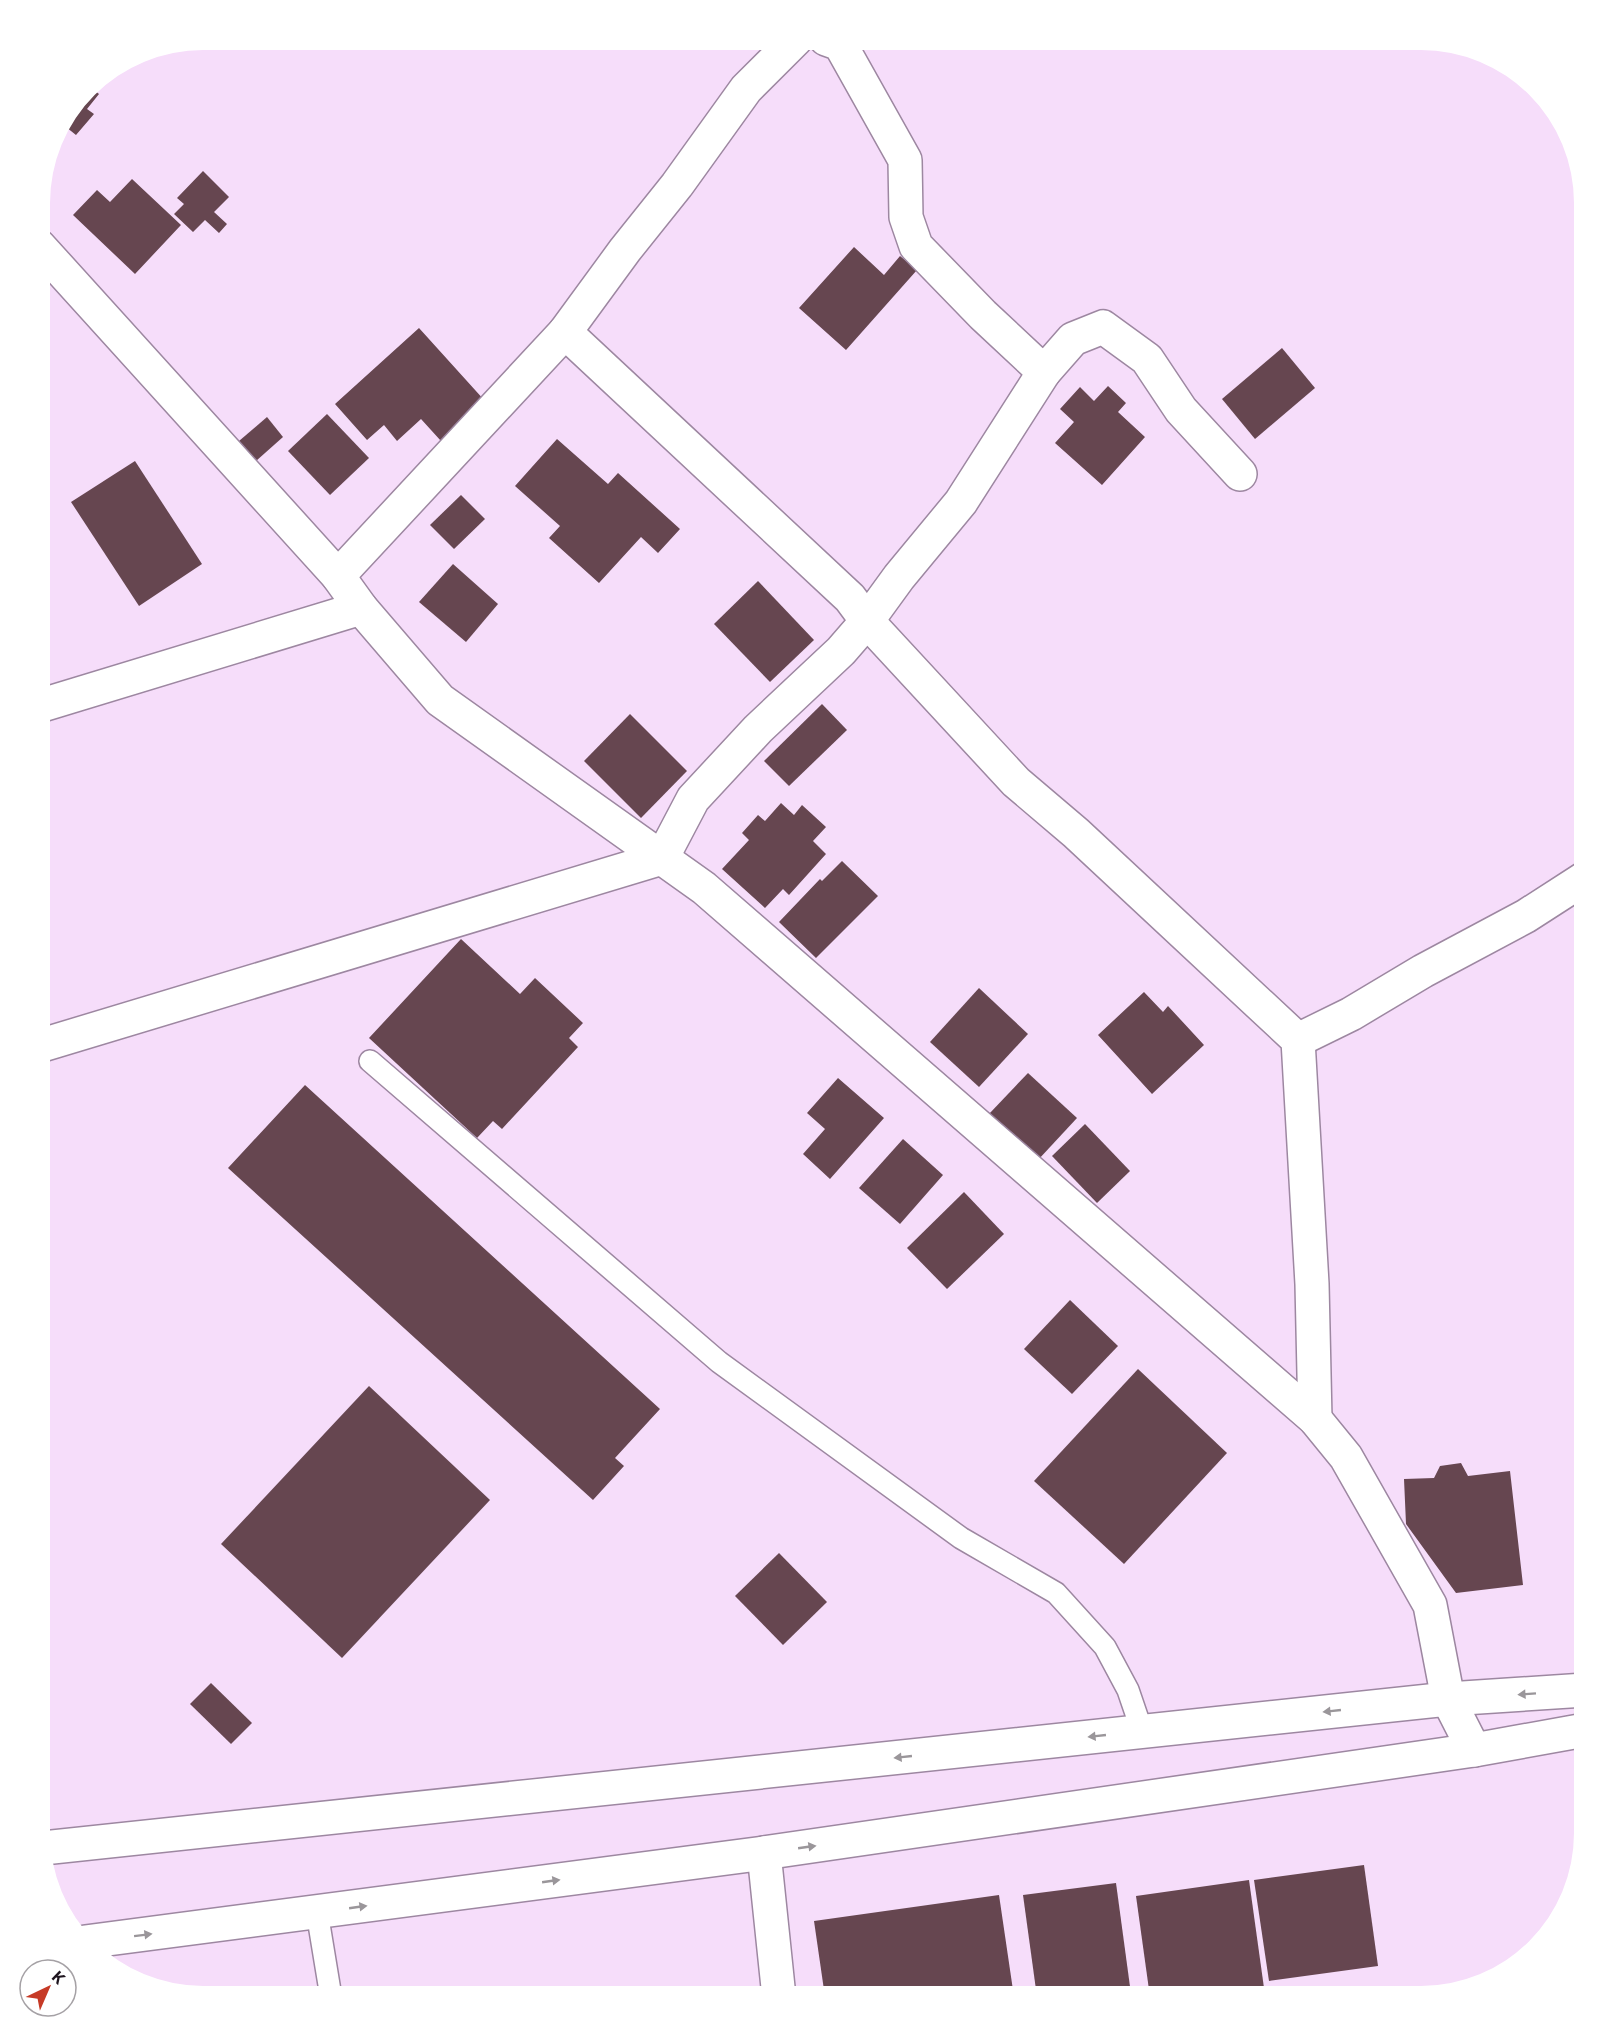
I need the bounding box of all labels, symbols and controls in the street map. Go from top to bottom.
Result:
one-way arrow [1517,1689,1536,1698]
one-way arrow [1323,1706,1342,1716]
one-way arrow [1087,1731,1106,1741]
one-way arrow [893,1752,912,1762]
one-way arrow [797,1842,816,1851]
one-way arrow [541,1876,560,1886]
one-way arrow [348,1902,367,1911]
one-way arrow [134,1930,153,1939]
north arrow [18,1958,78,2018]
text: K [47,1966,70,1989]

